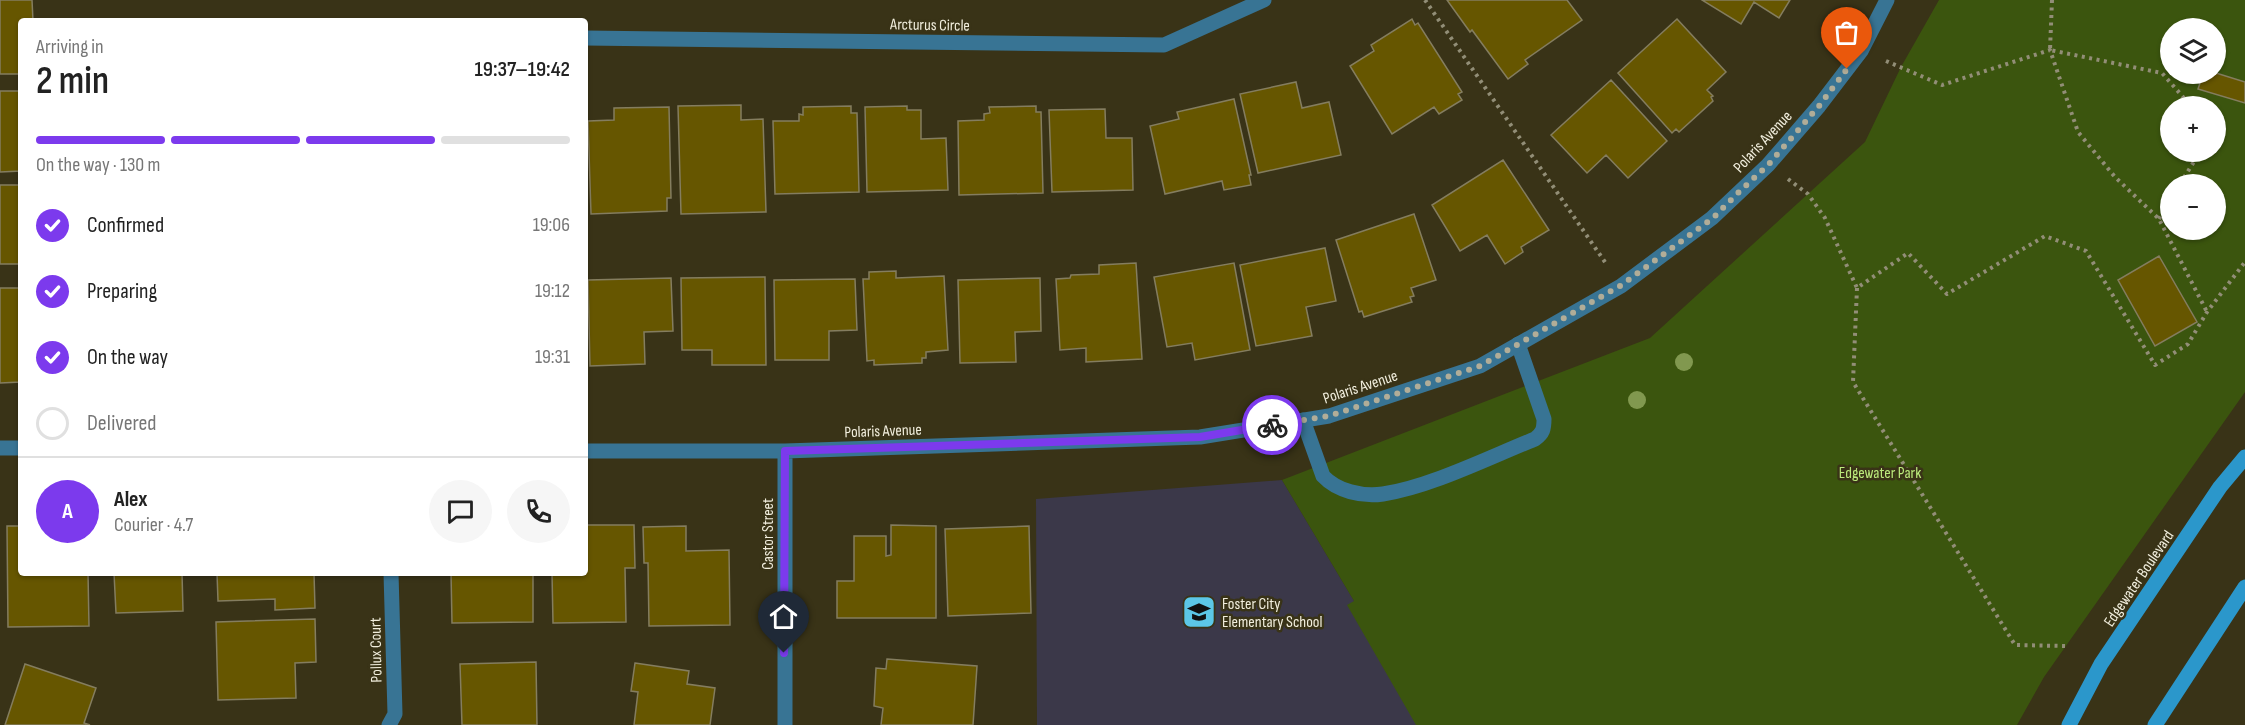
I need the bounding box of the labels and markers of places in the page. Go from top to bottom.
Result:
pin [1821,7,1872,69]
pin [758,591,809,653]
school or university icon: Foster City Elementary School [1181,594,1217,630]
place label: Foster City Elementary School [1222,595,1322,632]

